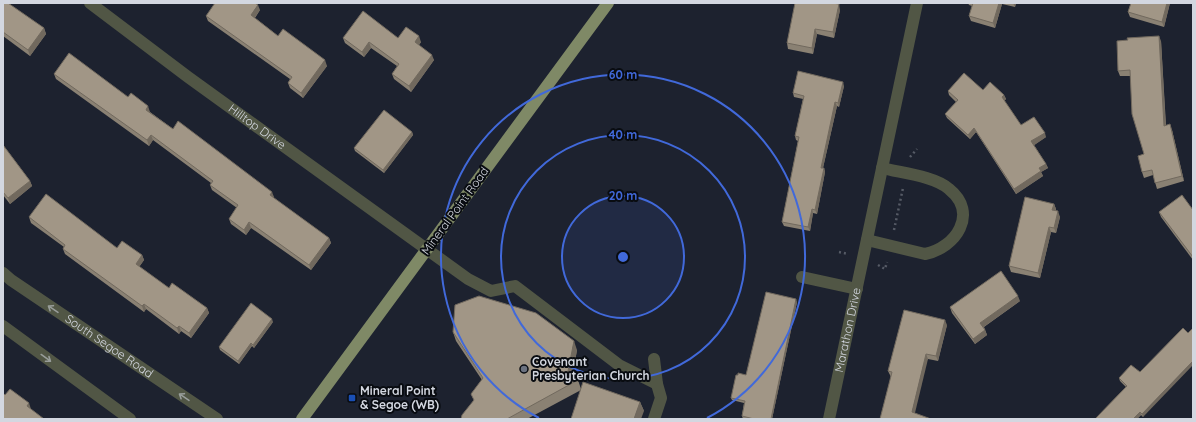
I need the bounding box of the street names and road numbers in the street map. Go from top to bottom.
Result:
street label: Hilltop Drive [226,101,289,152]
street label: Mineral Point Road [418,164,491,258]
street label: Marathon Drive [831,286,864,374]
street label: South Segoe Road [63,311,156,381]

